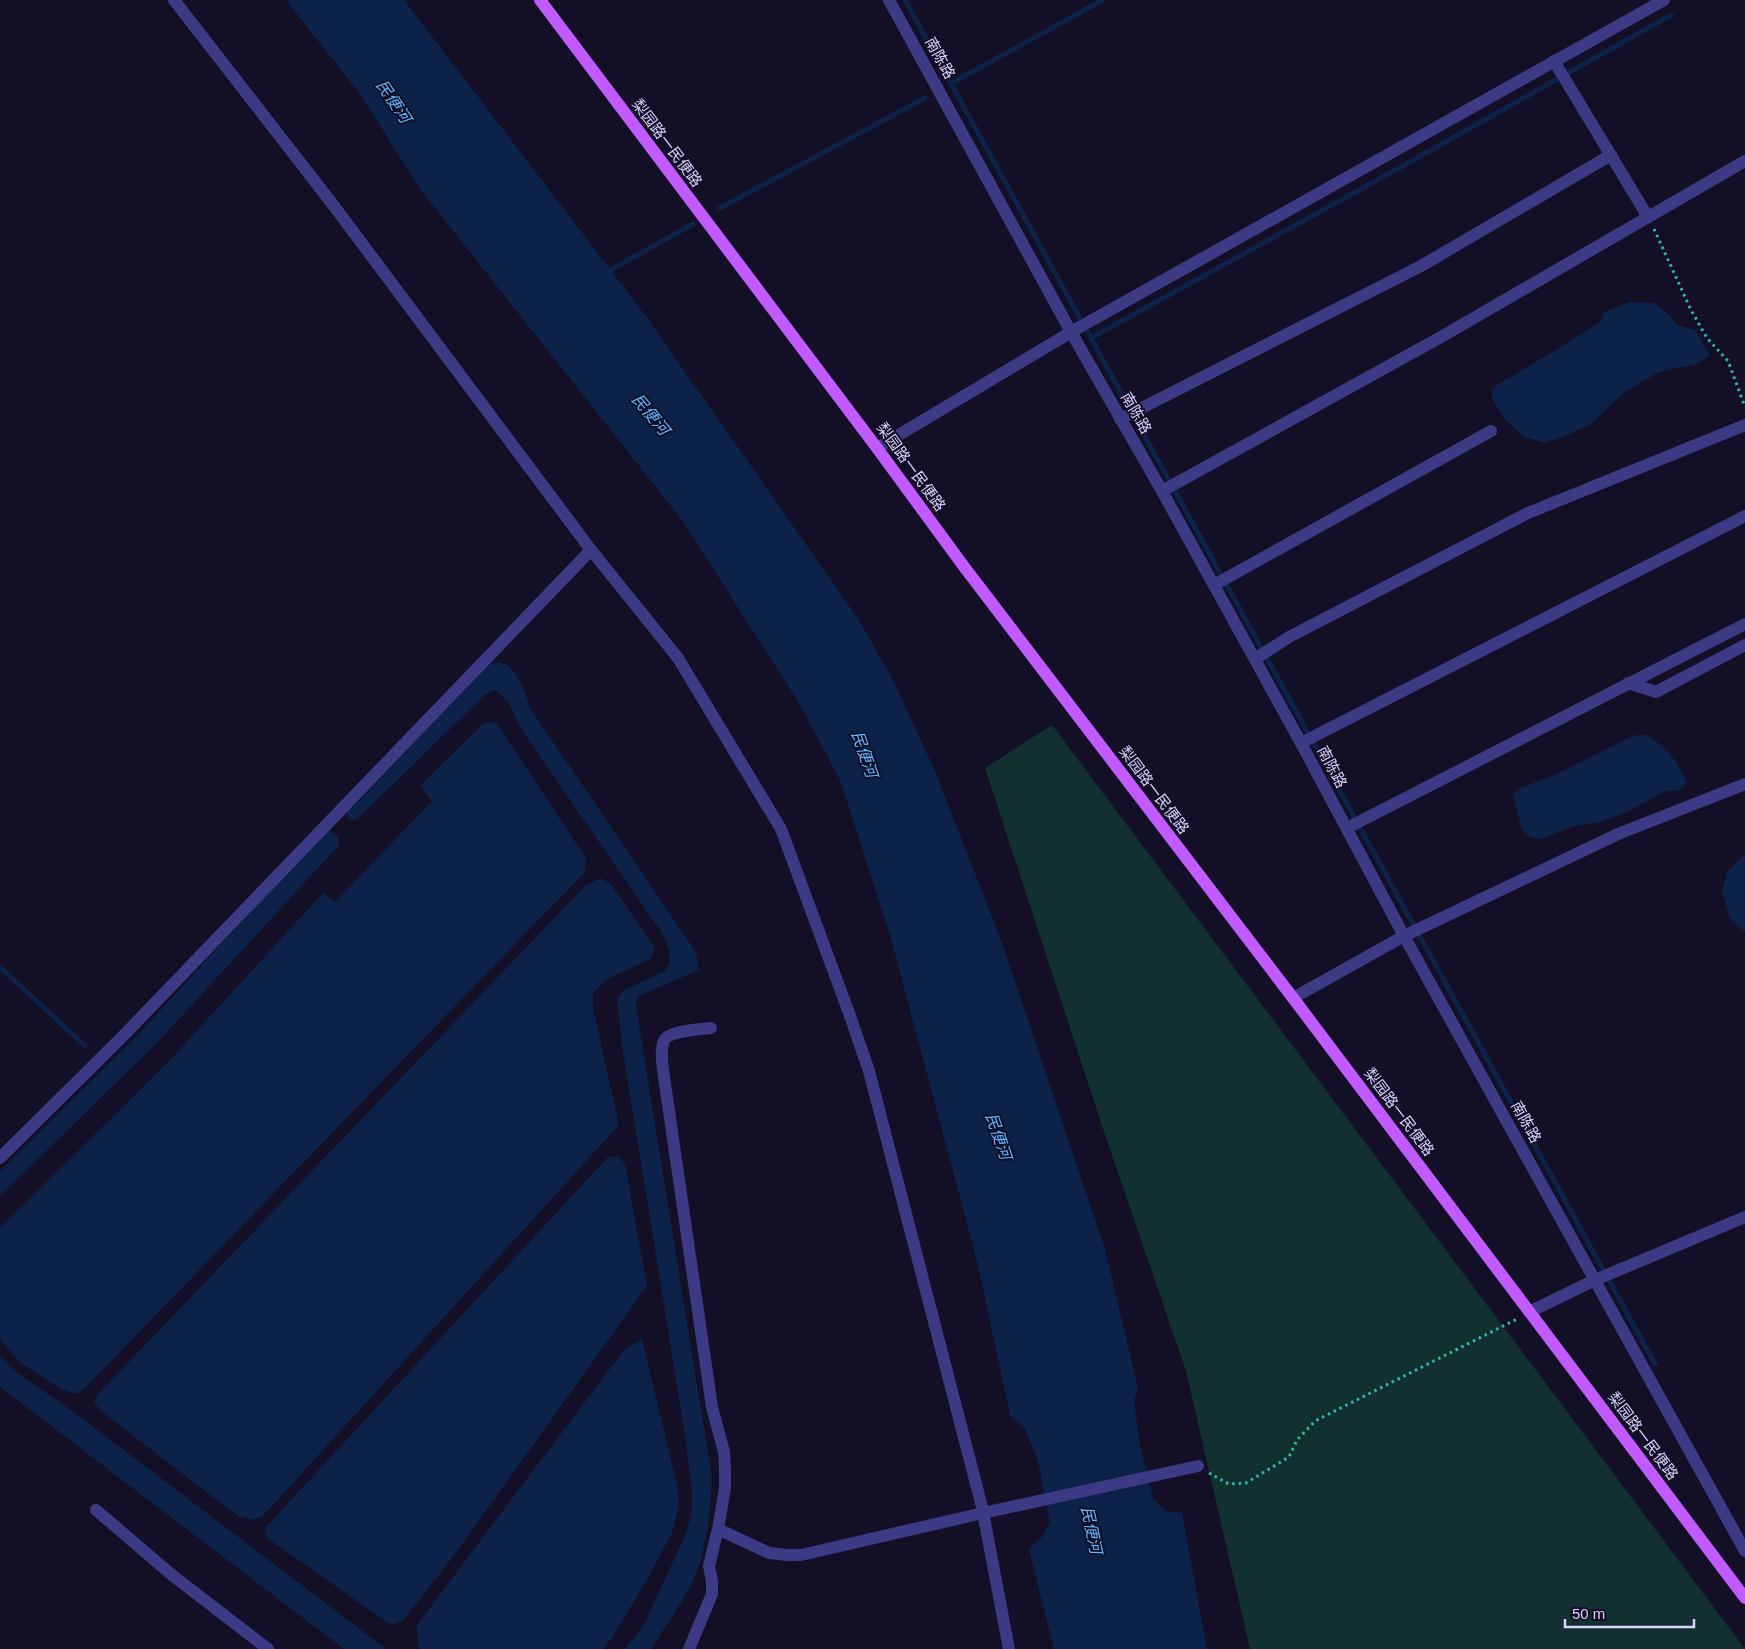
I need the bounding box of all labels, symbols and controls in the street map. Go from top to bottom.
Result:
street label: 南陈路 [922,34,959,82]
water label: 民便河 [373,77,416,128]
street label: 梨园路一民便路 [629,96,706,190]
street label: 南陈路 [1118,389,1155,436]
water label: 民便河 [629,390,674,440]
street label: 梨园路一民便路 [874,419,949,514]
water label: 民便河 [849,729,881,782]
street label: 梨园路一民便路 [1116,743,1193,837]
street label: 南陈路 [1314,743,1351,791]
street label: 梨园路一民便路 [1361,1065,1438,1159]
street label: 南陈路 [1508,1098,1545,1146]
water label: 民便河 [983,1111,1015,1164]
street label: 梨园路一民便路 [1605,1389,1682,1483]
water label: 民便河 [1078,1505,1105,1558]
scale bar [1565,1596,1694,1628]
text: 50 m [1572,1605,1605,1622]

